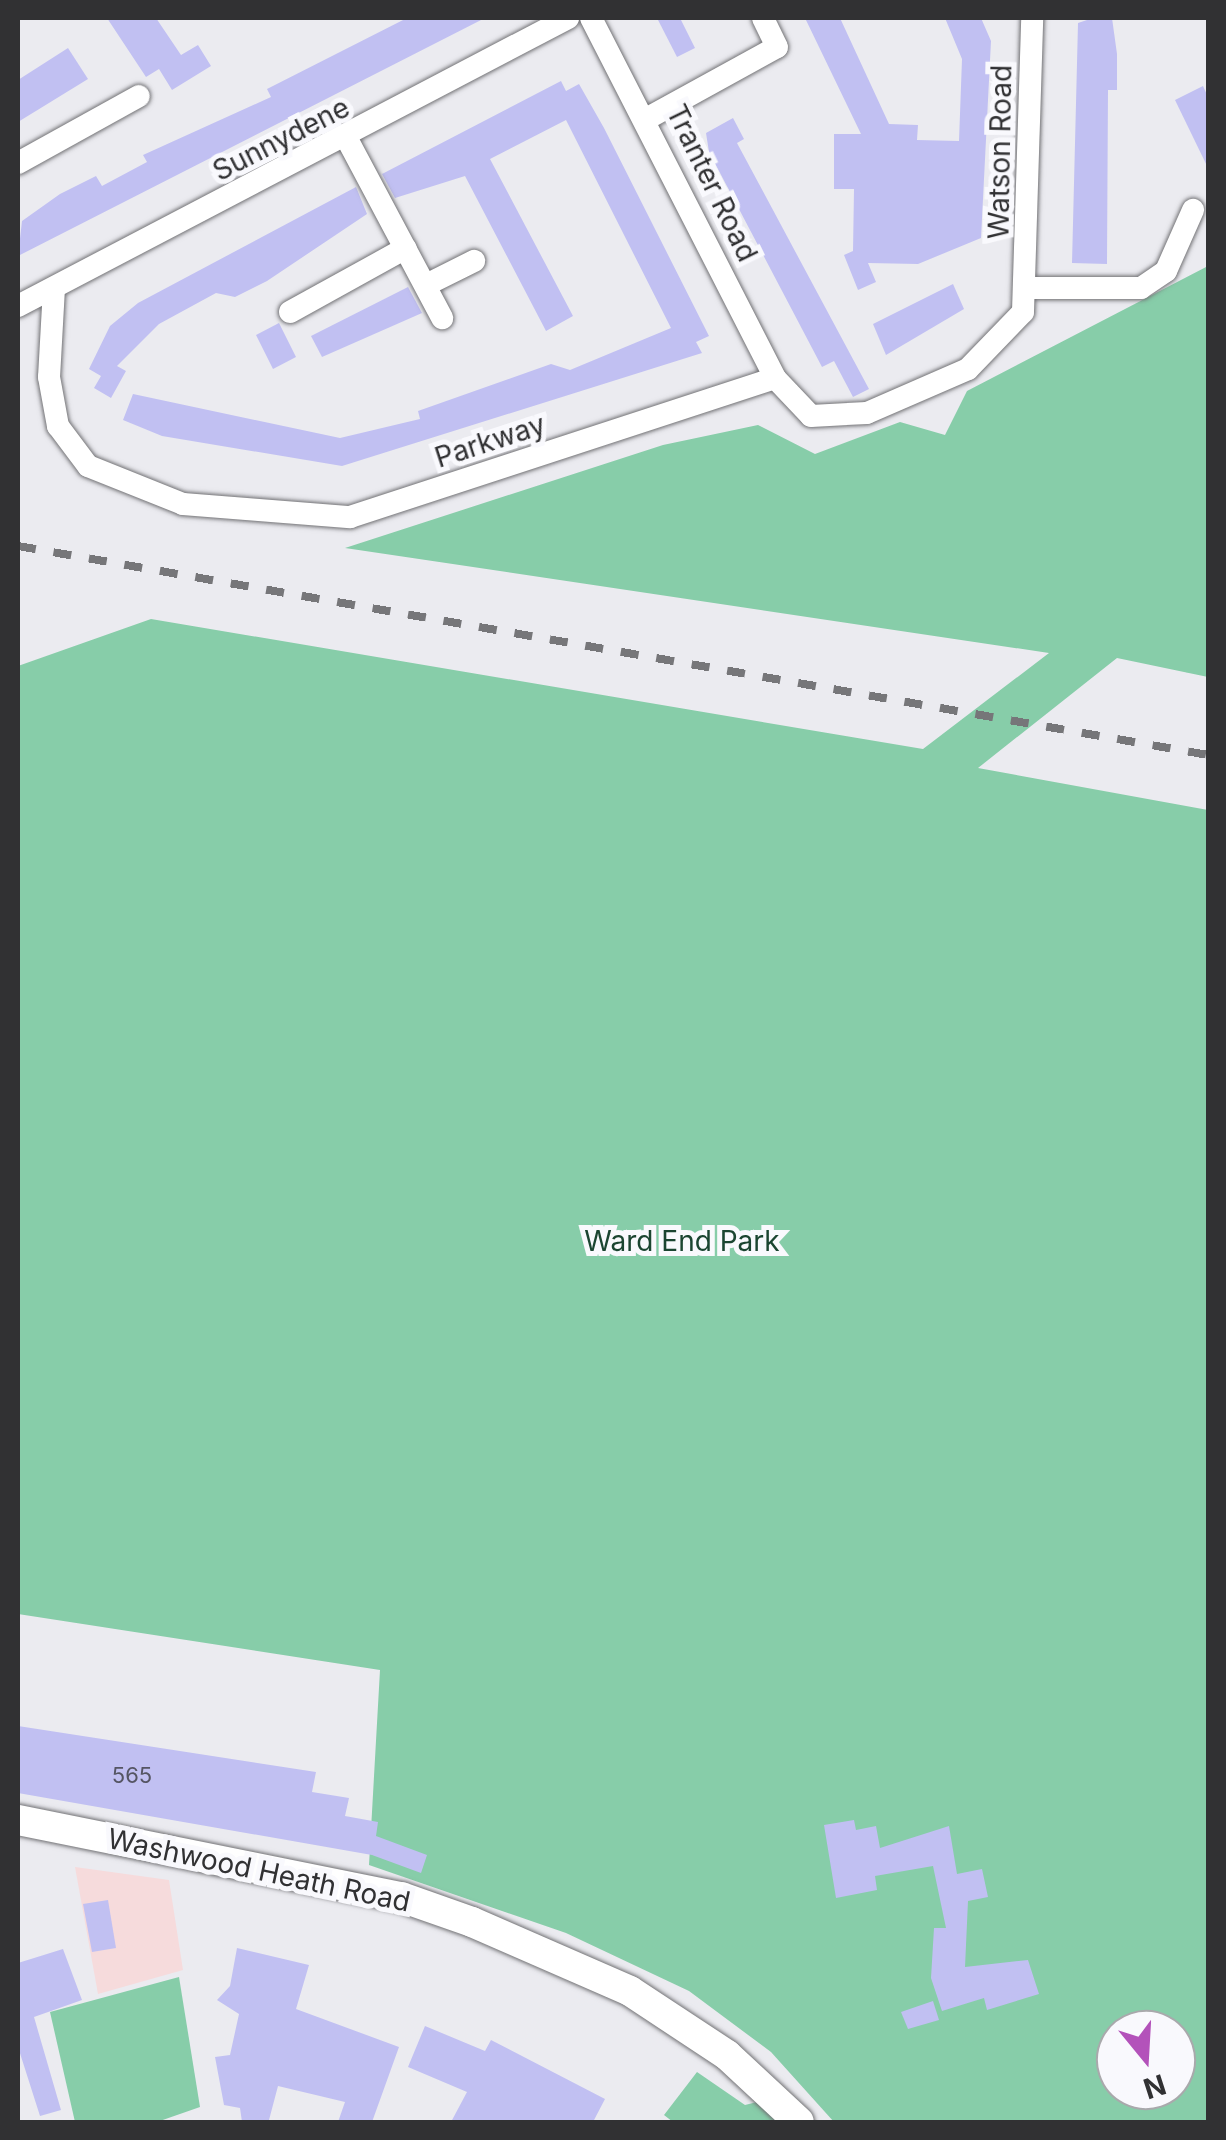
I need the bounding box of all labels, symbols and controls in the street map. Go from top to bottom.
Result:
street label: Watson Road [982,65,1018,239]
street label: Sunnydene [207,90,355,188]
street label: Tranter Road [660,99,764,267]
street label: Parkway [431,407,549,475]
park label: Ward End Park [584,1224,780,1258]
house number: 565 [112,1763,152,1789]
street label: Washwood Heath Road [105,1821,413,1919]
north arrow [1096,2010,1196,2110]
text: N [1139,2067,1170,2106]

